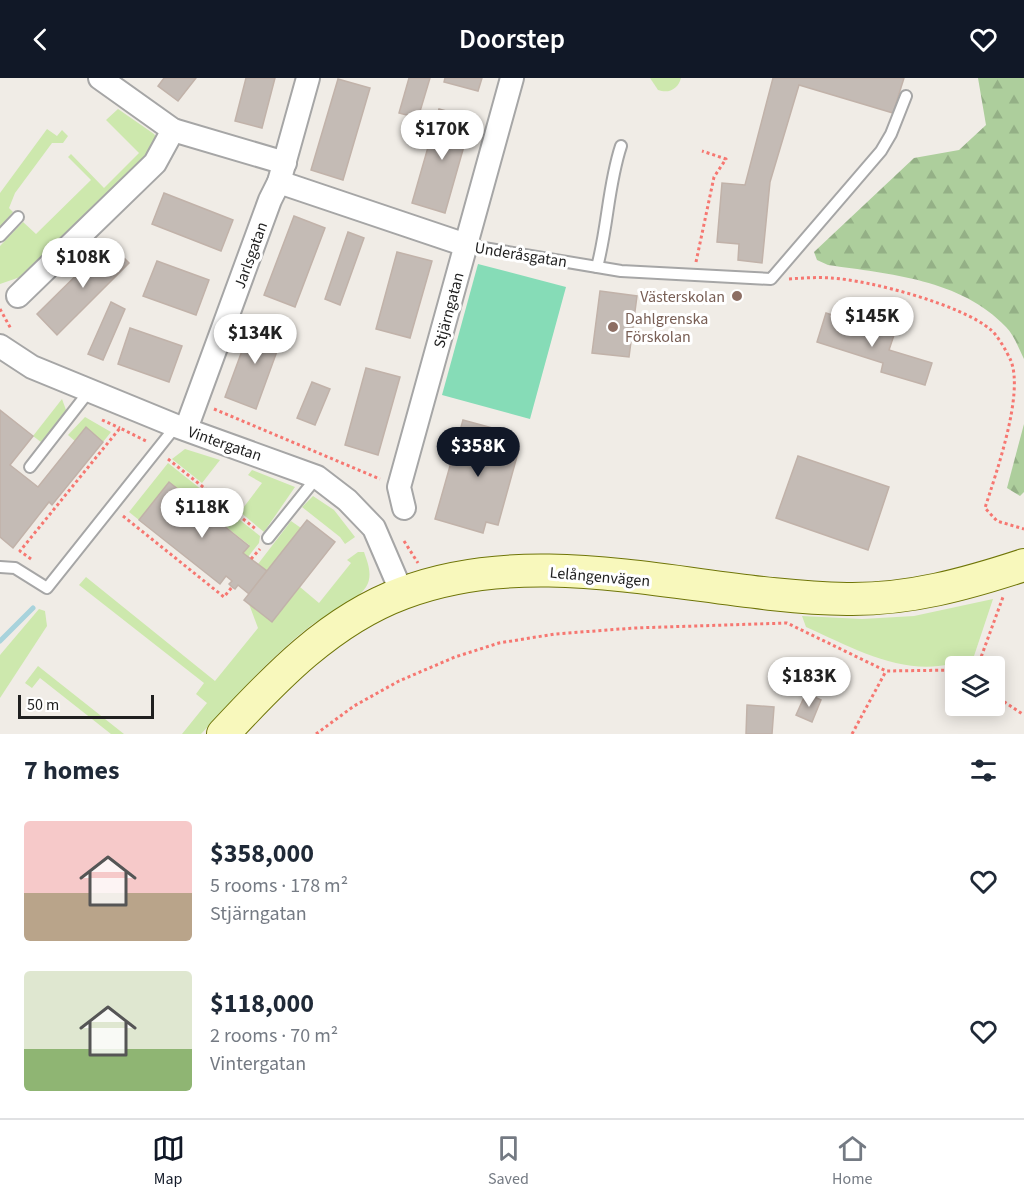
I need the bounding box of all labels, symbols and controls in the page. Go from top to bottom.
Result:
text: Doorstep [459,20,565,59]
icon: back [24,23,57,56]
icon: heart [967,23,1000,56]
pin: $170K [400,110,484,161]
text: $170K [415,115,469,143]
street label: Jarlsgatan [229,219,273,292]
street label: Underåsgatan [473,237,569,273]
pin: $108K [41,238,125,289]
text: $108K [56,243,110,271]
street label: Stjärngatan [428,270,470,351]
place label: Västerskolan [640,286,725,308]
marker: Västerskolan [730,289,744,303]
pin: $145K [830,297,914,348]
text: $145K [845,302,899,330]
place label: Dahlgrenska Förskolan [625,308,708,348]
pin: $134K [213,314,297,365]
text: $134K [228,319,282,347]
marker: Dahlgrenska Förskolan [606,320,620,334]
street label: Vintergatan [185,421,265,467]
pin: $358K [436,427,520,478]
text: $358K [451,432,505,460]
pin: $118K [160,488,244,539]
text: $118K [175,493,229,521]
street label: Lelångenvägen [549,562,651,592]
map controls [945,656,1005,716]
button: layers [945,656,1005,716]
pin: $183K [767,657,851,708]
text: $183K [782,662,836,690]
scale bar [18,692,154,720]
text: 50 m [27,694,59,716]
text: 7 homes [24,752,119,789]
icon: filters [967,754,1000,787]
text: $358,000 [210,835,314,872]
icon: home [72,845,144,917]
icon: heart [967,865,1000,898]
text: 5 rooms · 178 m² [210,872,348,900]
text: Stjärngatan [210,900,307,928]
text: $118,000 [210,985,314,1022]
icon: home [72,995,144,1067]
icon: heart [967,1015,1000,1048]
text: 2 rooms · 70 m² [210,1022,338,1050]
text: Vintergatan [210,1050,306,1078]
tab: Map [152,1132,185,1190]
tab: Saved [488,1132,529,1190]
tab: Home [832,1132,872,1190]

